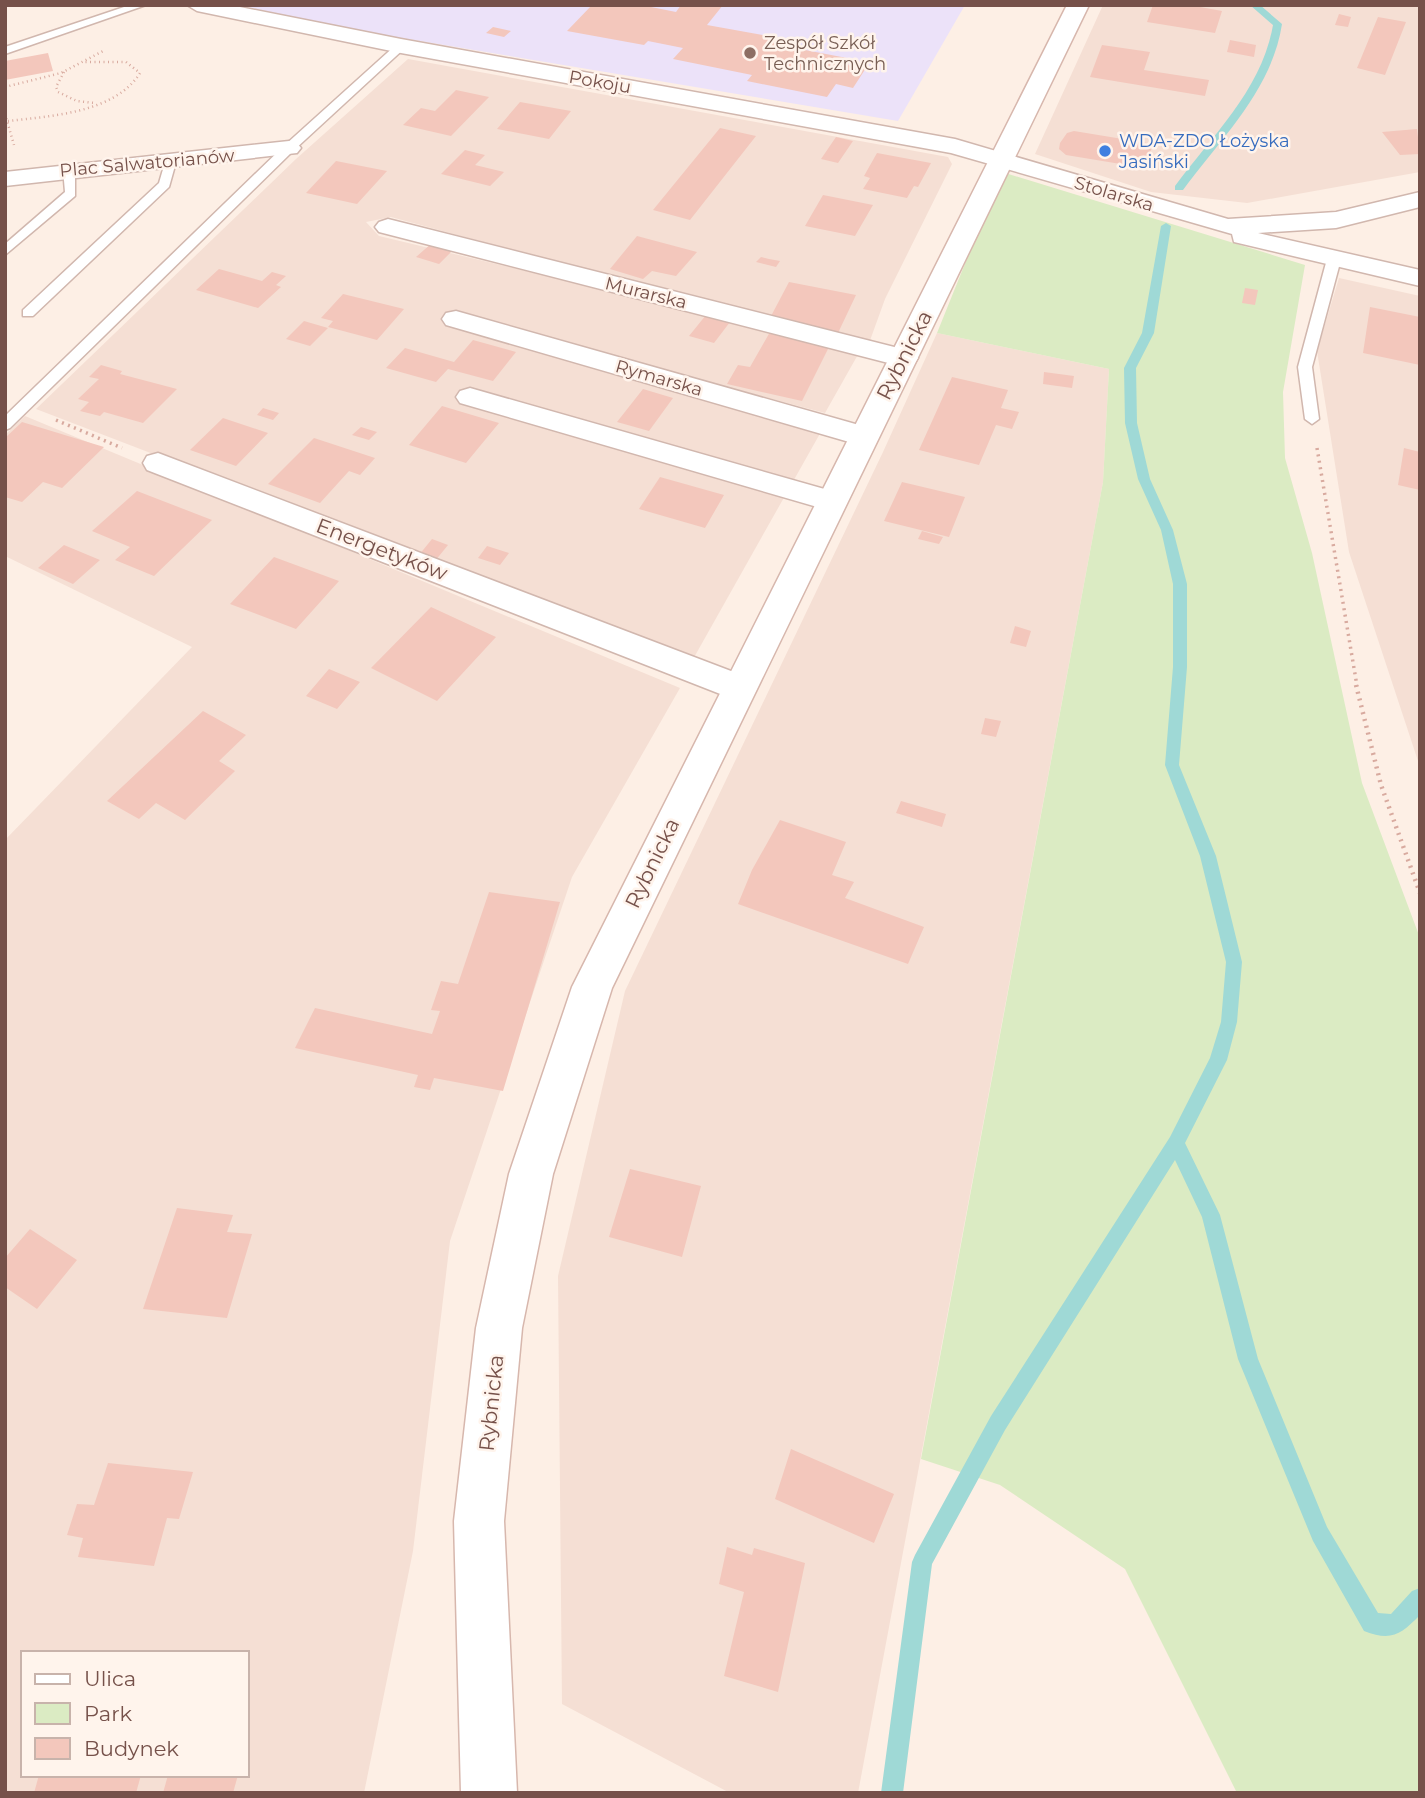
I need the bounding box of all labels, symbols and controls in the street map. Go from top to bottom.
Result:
place label: Zespół Szkół Technicznych [764,32,886,75]
marker: Zespół Szkół Technicznych [742,45,758,61]
street label: Pokoju [567,66,633,98]
place label: WDA-ZDO Łożyska Jasiński [1118,130,1290,173]
marker: WDA-ZDO Łożyska Jasiński [1097,143,1113,159]
street label: Plac Salwatorianów [59,144,236,182]
street label: Stolarska [1072,172,1156,216]
street label: Murarska [603,272,689,314]
street label: Rybnicka [871,306,937,404]
street label: Rymarska [613,355,705,401]
street label: Energetyków [313,512,452,586]
street label: Rybnicka [619,814,685,912]
street label: Rybnicka [473,1353,509,1453]
legend [21,1651,248,1777]
text: Ulica [84,1666,136,1691]
text: Park [84,1701,132,1726]
text: Budynek [84,1736,179,1761]

